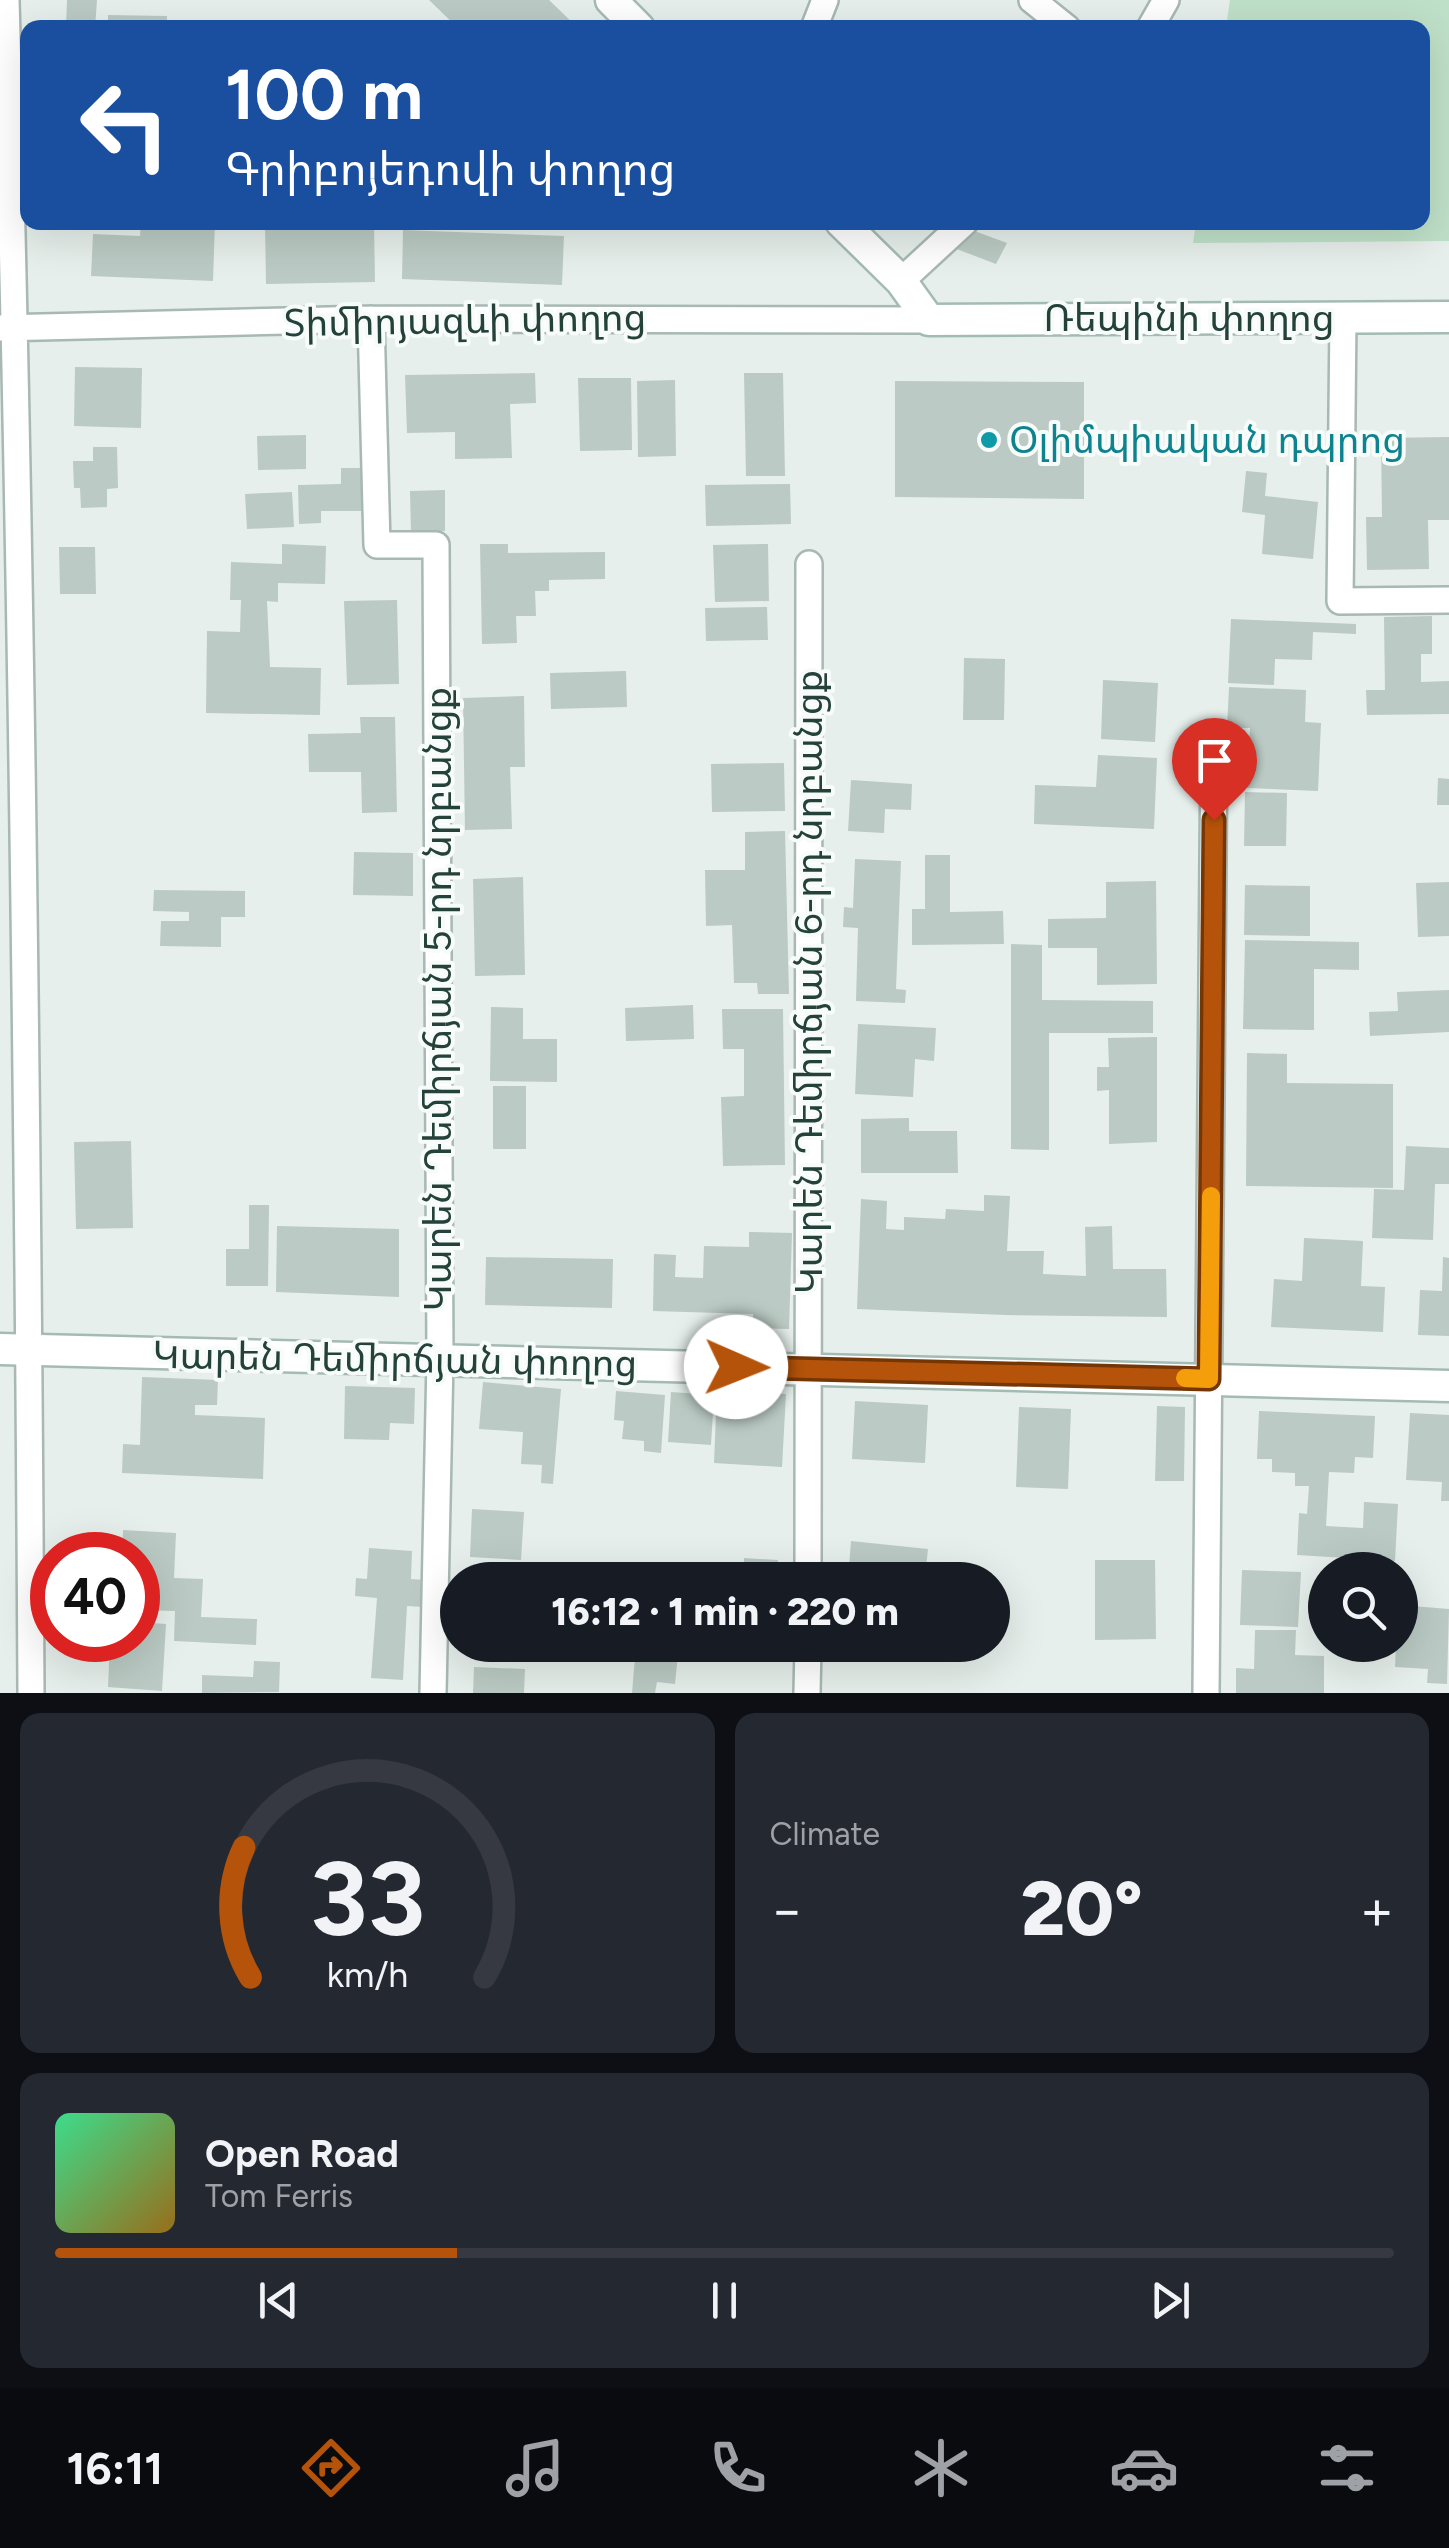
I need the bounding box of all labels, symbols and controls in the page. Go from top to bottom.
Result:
text: 100 m [225,52,423,137]
icon: left [60,60,190,190]
text: Գրիբոյեդովի փողոց [225,142,676,196]
street label: Տիմիրյազևի փողոց [283,294,647,346]
street label: Ռեպինի փողոց [1043,295,1335,341]
place label: Օլիմպիական դպրոց [1009,417,1405,463]
marker: Օլիմպիական դպրոց [978,429,1000,451]
street label: Կարեն Դեմիրճյան 6-րդ նրբանցք [786,670,832,1294]
street label: Կարեն Դեմիրճյան 5-րդ նրբանցք [415,687,461,1311]
pin [1172,718,1257,821]
icon: arrive [1187,733,1242,788]
position arrow [684,1315,788,1419]
street label: Կարեն Դեմիրճյան փողոց [152,1332,638,1386]
speed limit sign: 40 [30,1532,160,1662]
map controls [1308,1552,1418,1662]
button: search [1308,1552,1418,1662]
text: 16:12 · 1 min · 220 m [551,1589,899,1635]
text: Climate [770,1815,880,1853]
text: 33 [309,1836,425,1961]
text: 20° [1021,1864,1143,1954]
text: − [770,1877,804,1943]
text: + [1360,1877,1394,1943]
text: km/h [326,1953,408,1996]
text: Open Road [205,2131,399,2177]
text: Tom Ferris [205,2177,353,2215]
icon: previous [251,2273,306,2328]
icon: pause [697,2273,752,2328]
icon: next [1143,2273,1198,2328]
icon: directions [296,2433,366,2503]
icon: music [500,2433,570,2503]
icon: phone [703,2433,773,2503]
icon: climate [906,2433,976,2503]
icon: car [1109,2433,1179,2503]
icon: filters [1312,2433,1382,2503]
text: 16:11 [67,2441,163,2495]

